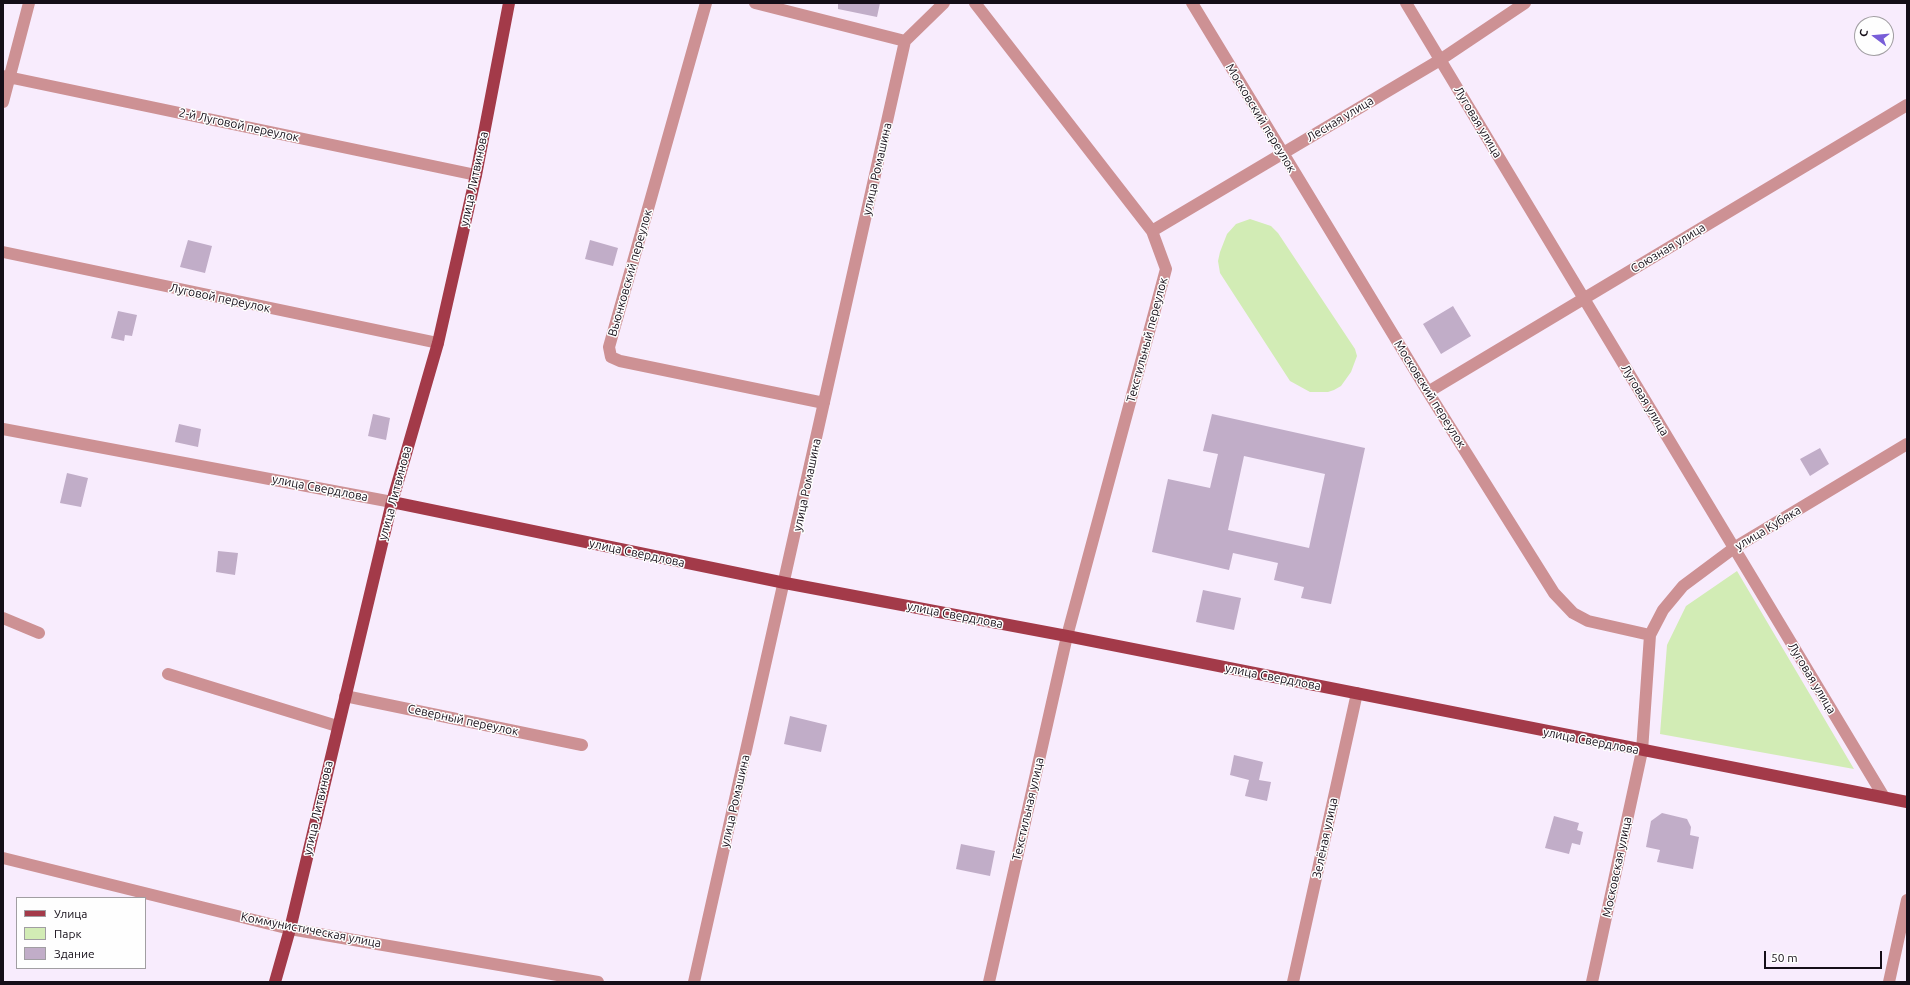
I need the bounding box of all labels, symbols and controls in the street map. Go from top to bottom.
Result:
north arrow [1854,16,1894,56]
text: С [1857,28,1870,38]
street label: Московский переулок [1223,61,1299,175]
street label: Луговая улица [1451,84,1505,160]
street label: Лесная улица [1304,93,1376,145]
street label: 2-й Луговой переулок [178,105,300,145]
street label: улица Ромашина [859,121,895,217]
street label: улица Литвинова [457,130,491,228]
street label: Вьюнковский переулок [605,208,655,338]
street label: Союзная улица [1628,220,1708,276]
street label: Текстильный переулок [1123,276,1171,404]
street label: Луговой переулок [168,280,272,316]
street label: Московский переулок [1391,337,1469,451]
street label: Луговая улица [1618,362,1672,438]
street label: улица Ромашина [790,437,824,533]
street label: улица Литвинова [376,444,414,542]
street label: улица Свердлова [271,472,369,504]
street label: улица Кубяка [1733,503,1803,553]
street label: улица Свердлова [588,536,686,570]
street label: улица Свердлова [906,599,1004,631]
street label: Луговая улица [1785,640,1839,716]
street label: улица Свердлова [1224,661,1322,693]
street label: Северный переулок [406,701,520,739]
street label: улица Свердлова [1542,725,1640,757]
street label: улица Ромашина [717,753,753,849]
street label: Текстильная улица [1009,756,1047,862]
street label: улица Литвинова [300,759,336,857]
street label: Зелёная улица [1309,796,1341,880]
street label: Московская улица [1599,815,1635,919]
legend [16,897,146,969]
text: Улица [54,907,87,920]
street label: Коммунистическая улица [240,909,382,951]
text: Парк [54,927,82,940]
scale bar [1766,943,1884,969]
text: Здание [54,947,95,960]
text: 50 m [1771,951,1798,964]

